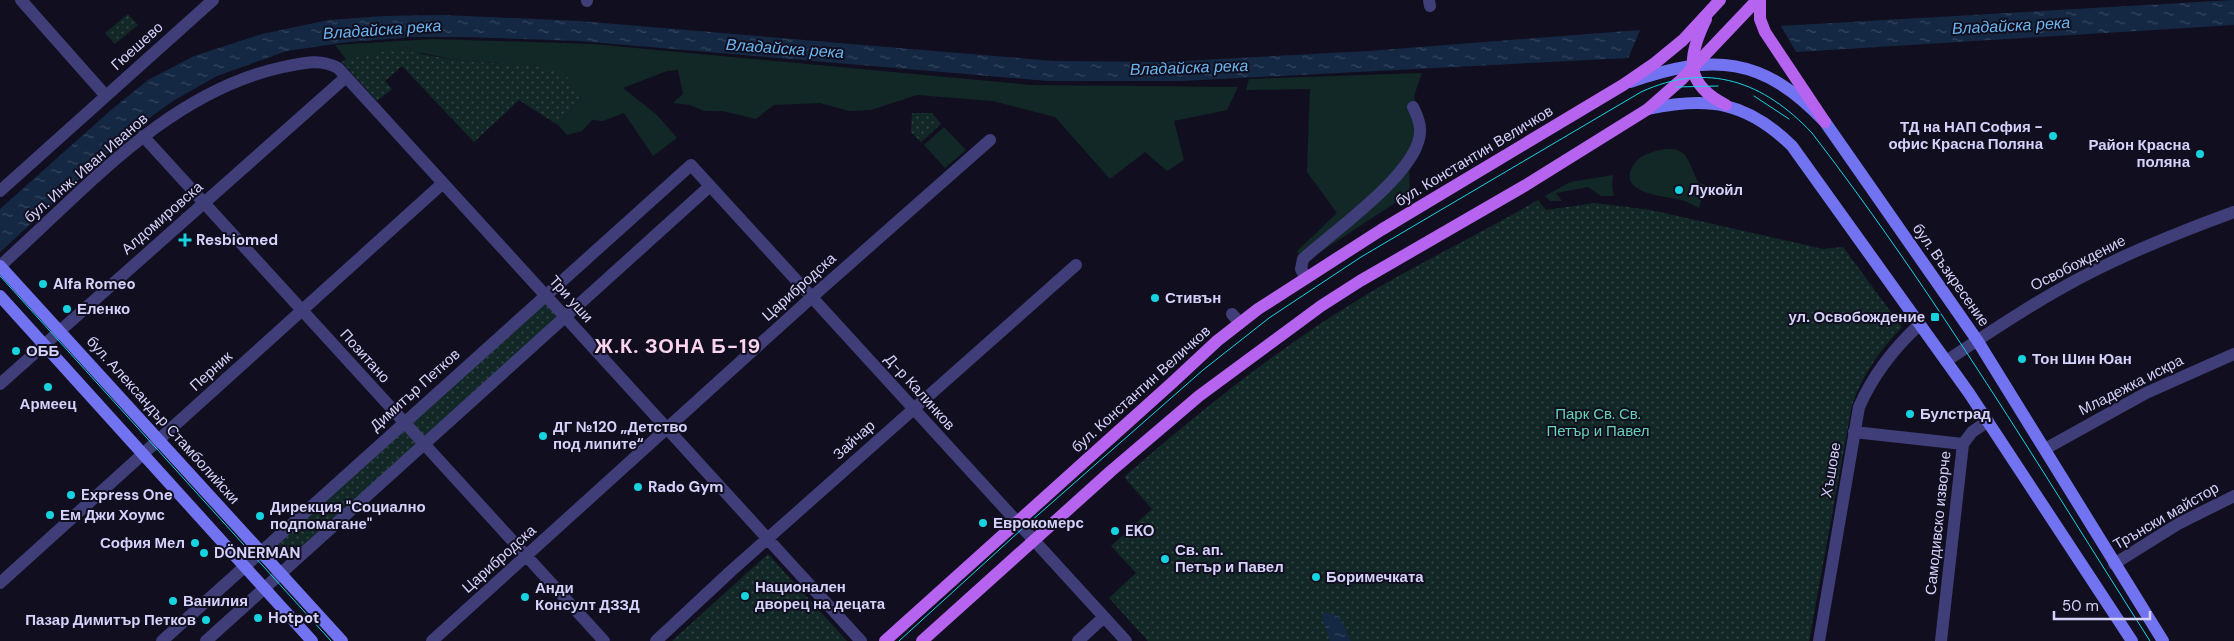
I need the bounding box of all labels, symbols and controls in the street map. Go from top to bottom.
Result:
water label: Владайска река [1951,12,2071,39]
water label: Владайска река [322,15,442,44]
street label: Гюешево [107,17,167,75]
water label: Владайска река [725,34,845,63]
water label: Владайска река [1129,55,1249,80]
street label: бул. Константин Величков [1391,101,1557,211]
street label: бул. Инж. Иван Иванов [20,109,152,227]
place label: ТД на НАП София - офис Красна Поляна [1888,117,2044,154]
marker: ТД на НАП София - офис Красна Поляна [2047,130,2059,142]
place label: Район Красна поляна [2088,135,2191,172]
marker: Район Красна поляна [2194,148,2206,160]
street label: Алдомировска [117,177,207,259]
place label: Лукойл [1689,180,1743,200]
marker: Лукойл [1673,184,1685,196]
street label: бул. Възкресение [1908,220,1994,330]
place label: Resbiomed [196,230,278,250]
street label: Освобождение [2027,230,2129,296]
marker: Resbiomed [178,233,192,247]
street label: Царибродска [758,248,841,326]
street label: Три уши [545,271,597,327]
place label: Alfa Romeo [53,274,136,294]
marker: Alfa Romeo [37,278,49,290]
place label: Стивън [1165,288,1221,308]
marker: Стивън [1149,292,1161,304]
place label: Еленко [77,299,130,319]
marker: Еленко [61,303,73,315]
place label: ул. Освобождение [1788,307,1925,327]
marker: ул. Освобождение [1929,311,1941,323]
street label: бул. Константин Величков [1067,321,1215,457]
street label: Позитано [336,325,394,387]
street label: бул. Александър Стамболийски [82,332,244,508]
district label: Ж.К. ЗОНА Б-19 [594,333,761,359]
place label: ОББ [26,341,59,361]
street label: Димитър Петков [366,344,464,436]
marker: ОББ [10,345,22,357]
street label: Перник [185,346,237,395]
place label: Тон Шин Юан [2032,349,2132,369]
street label: Д-р Калинков [880,350,960,434]
street label: Младежка искра [2075,350,2187,420]
marker: Тон Шин Юан [2016,353,2028,365]
marker: Армеец [42,381,54,393]
place label: Армеец [20,394,77,414]
park label: Парк Св. Св. Петър и Павел [1546,404,1650,441]
place label: Булстрад [1920,404,1991,424]
marker: Булстрад [1904,408,1916,420]
street label: Зайчар [829,416,879,464]
place label: ДГ №120 „Детство под липите“ [553,417,687,454]
marker: ДГ №120 „Детство под липите“ [537,430,549,442]
street label: Хъшове [1816,441,1846,499]
street label: Самодивско изворче [1920,450,1956,596]
place label: Rado Gym [648,477,723,497]
street label: Трънски майстор [2110,478,2222,554]
marker: Rado Gym [632,481,644,493]
place label: Express One [81,485,173,505]
marker: Express One [65,489,77,501]
place label: Дирекция "Социално подпомагане" [270,497,426,534]
place label: Ем Джи Хоумс [60,505,165,525]
marker: Ем Джи Хоумс [44,509,56,521]
marker: Дирекция "Социално подпомагане" [254,510,266,522]
place label: Еврокомерс [993,513,1084,533]
marker: Еврокомерс [977,517,989,529]
street label: Царибродска [458,520,541,598]
place label: EKO [1125,521,1155,541]
marker: EKO [1109,525,1121,537]
place label: София Мел [100,533,185,553]
marker: София Мел [189,537,201,549]
place label: Св. ап. Петър и Павел [1175,540,1284,577]
place label: DÖNERMAN [214,543,300,563]
marker: DÖNERMAN [198,547,210,559]
marker: Св. ап. Петър и Павел [1159,553,1171,565]
place label: Боримечката [1326,567,1424,587]
marker: Боримечката [1310,571,1322,583]
place label: Национален дворец на децата [755,577,886,614]
place label: Анди Консулт ДЗЗД [535,578,640,615]
scale bar [2054,588,2150,620]
marker: Национален дворец на децата [739,590,751,602]
place label: Ванилия [183,591,248,611]
marker: Анди Консулт ДЗЗД [519,591,531,603]
marker: Ванилия [167,595,179,607]
text: 50 m [2062,596,2099,616]
place label: Hotpot [268,608,319,628]
place label: Пазар Димитър Петков [25,610,196,630]
marker: Hotpot [252,612,264,624]
marker: Пазар Димитър Петков [200,614,212,626]

